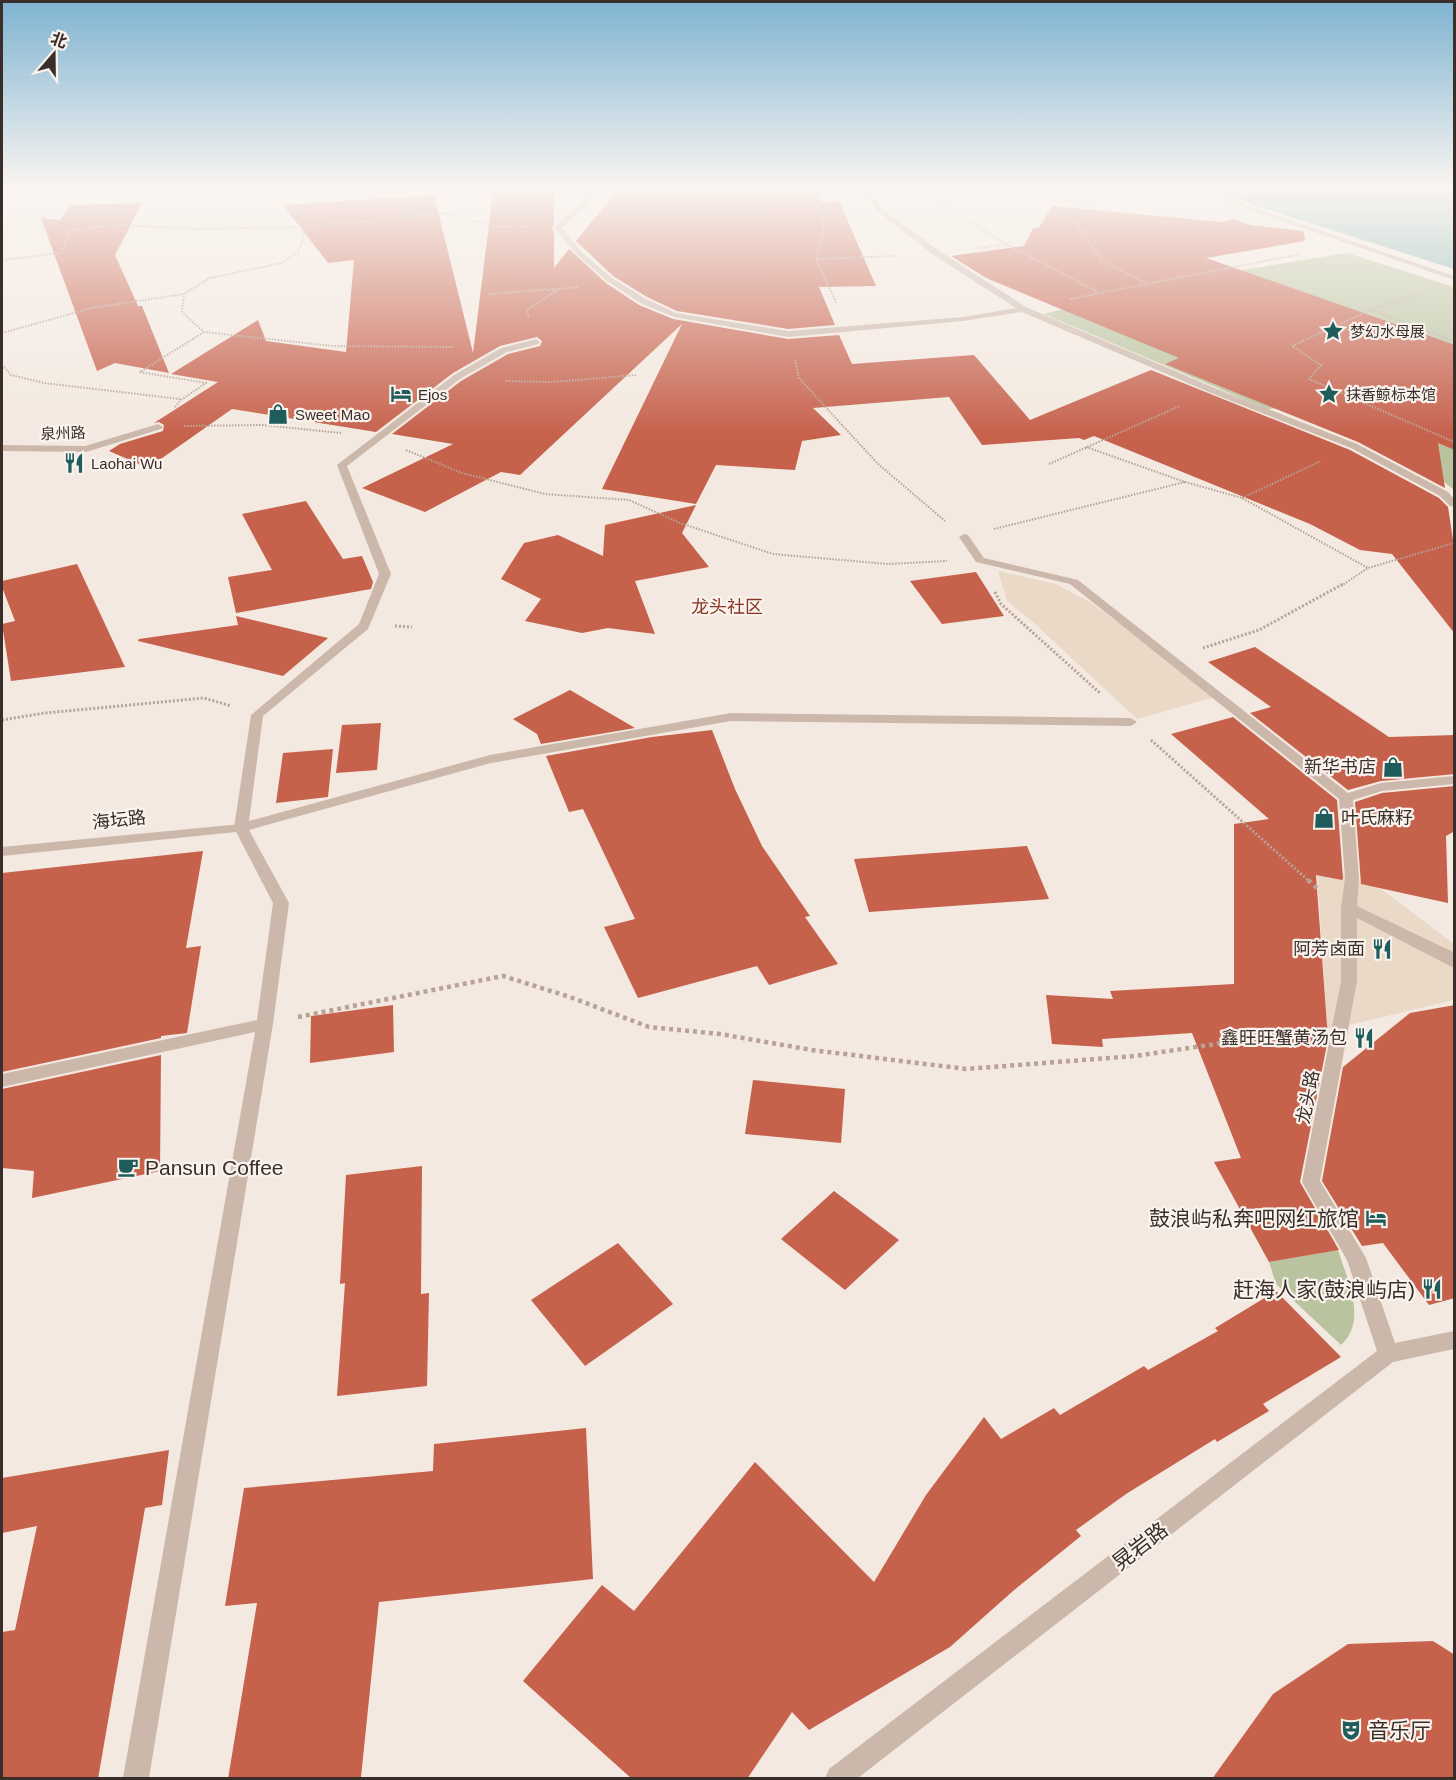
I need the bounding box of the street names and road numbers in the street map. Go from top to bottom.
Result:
street label: 泉州路 [40,424,86,442]
street label: 海坛路 [91,807,147,833]
street label: 龙头路 [1293,1069,1323,1125]
street label: 晃岩路 [1108,1518,1172,1574]

